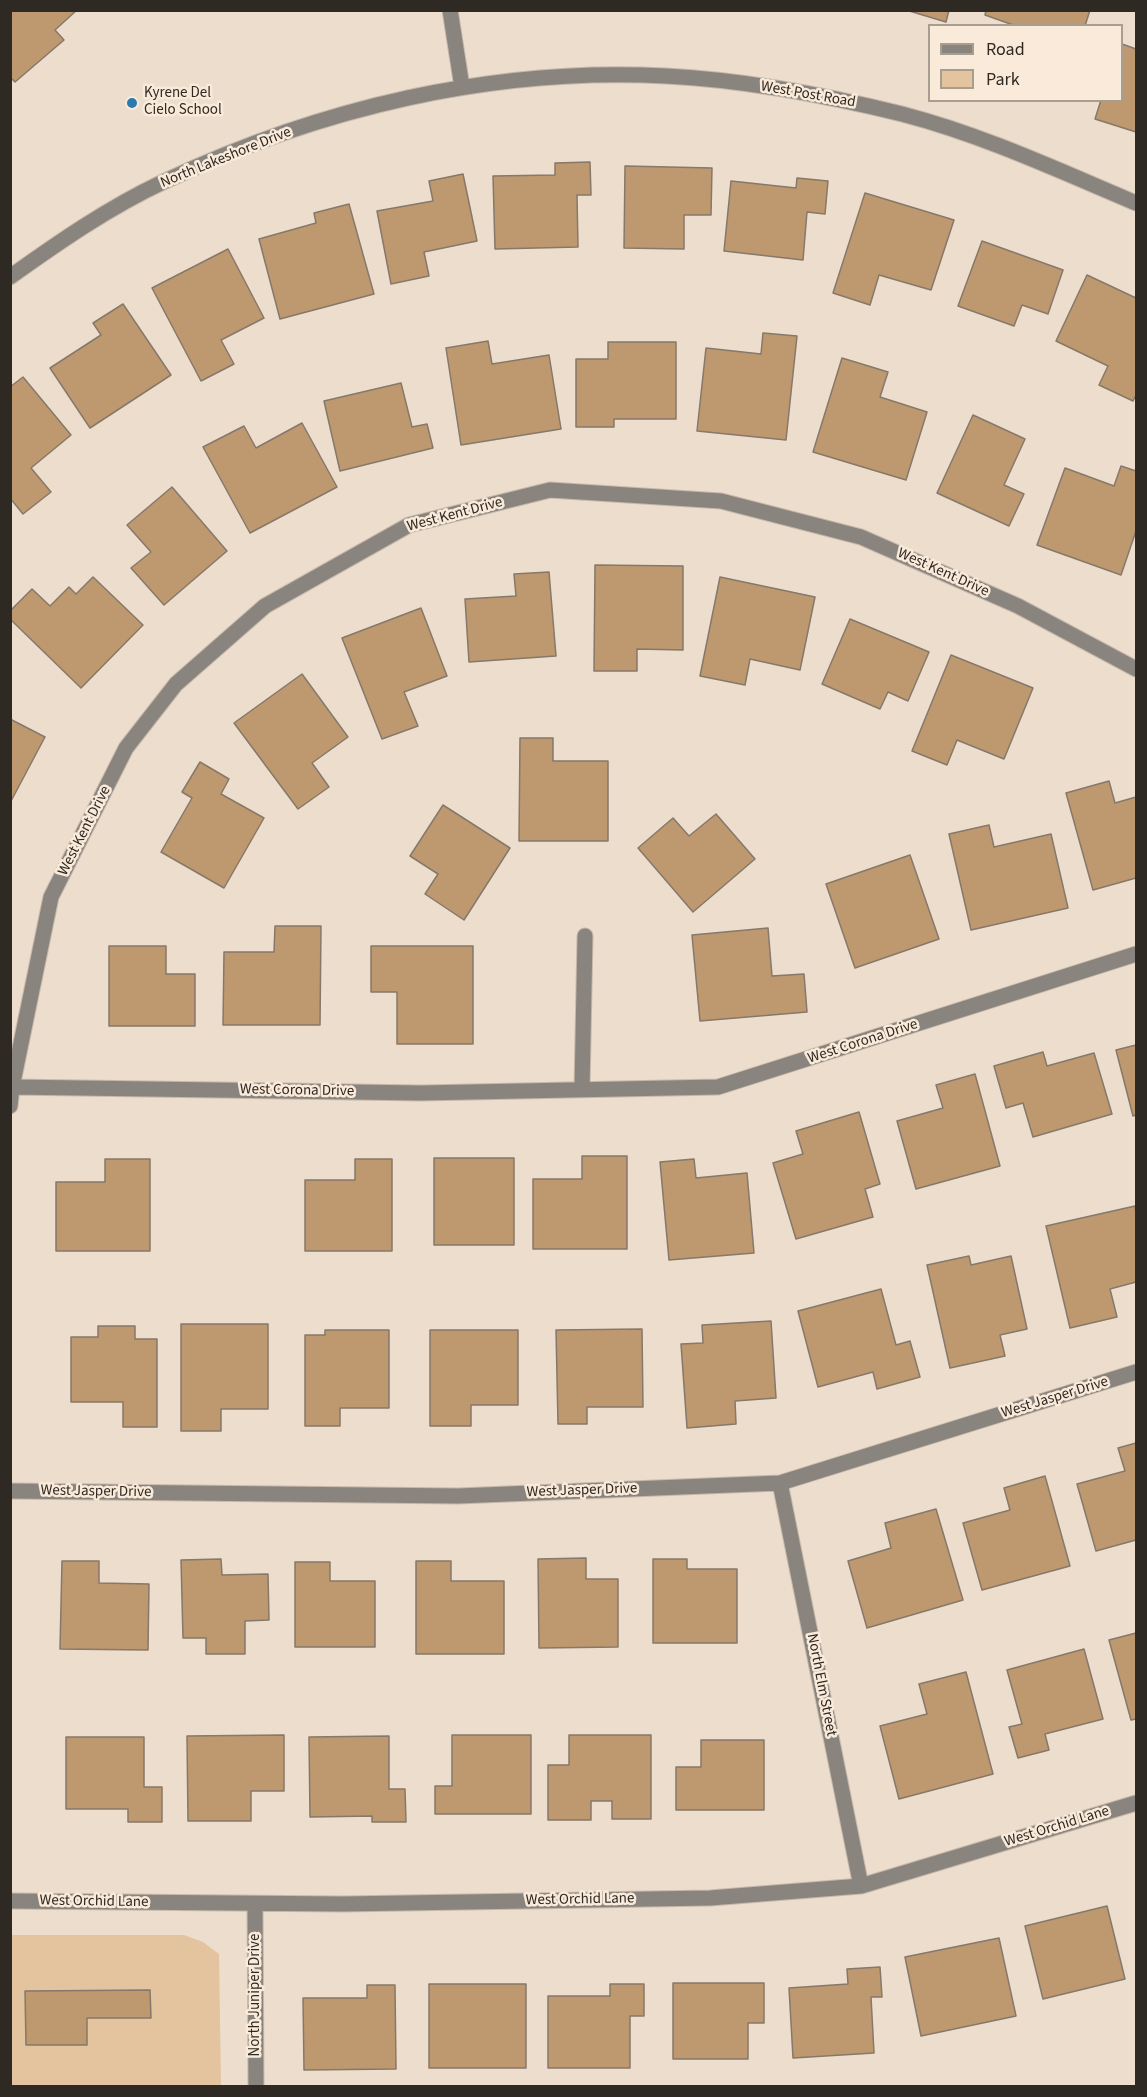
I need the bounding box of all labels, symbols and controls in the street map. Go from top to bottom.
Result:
legend [928,24,1123,102]
text: Road [986,37,1025,62]
text: Park [986,67,1020,92]
street label: West Post Road [759,78,857,112]
place label: Kyrene Del Cielo School [144,85,222,120]
marker: Kyrene Del Cielo School [125,96,139,110]
street label: North Lakeshore Drive [158,124,294,192]
street label: West Kent Drive [405,494,505,536]
street label: West Kent Drive [895,545,991,601]
street label: West Kent Drive [55,783,115,879]
street label: West Corona Drive [806,1016,920,1068]
street label: West Corona Drive [240,1081,354,1101]
street label: West Jasper Drive [999,1373,1111,1423]
street label: West Jasper Drive [526,1480,638,1502]
street label: West Jasper Drive [40,1482,152,1502]
street label: North Elm Street [802,1632,840,1738]
street label: West Orchid Lane [1002,1802,1112,1852]
street label: West Orchid Lane [525,1890,635,1910]
street label: West Orchid Lane [39,1892,149,1912]
street label: North Juniper Drive [247,1934,265,2056]

